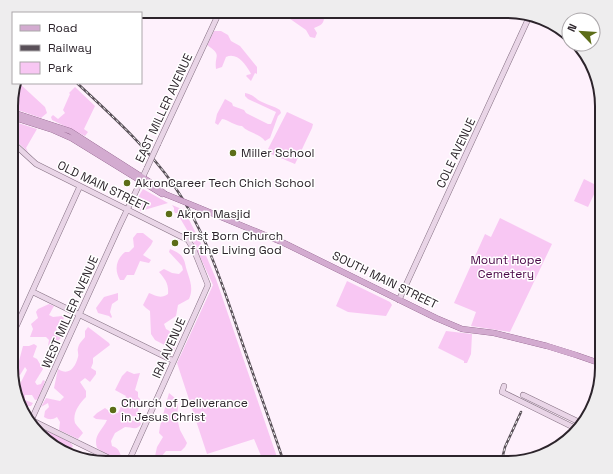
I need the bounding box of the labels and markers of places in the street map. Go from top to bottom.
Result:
place label: Miller School [241,145,315,161]
marker: Miller School [228,148,238,158]
place label: AkronCareer Tech Chich School [135,175,314,191]
marker: AkronCareer Tech Chich School [122,178,132,188]
place label: Akron Masjid [177,206,250,222]
marker: Akron Masjid [164,209,174,219]
place label: First Born Church of the Living God [183,228,283,258]
marker: First Born Church of the Living God [170,238,180,248]
place label: Church of Deliverance in Jesus Christ [121,395,248,425]
marker: Church of Deliverance in Jesus Christ [108,405,118,415]

